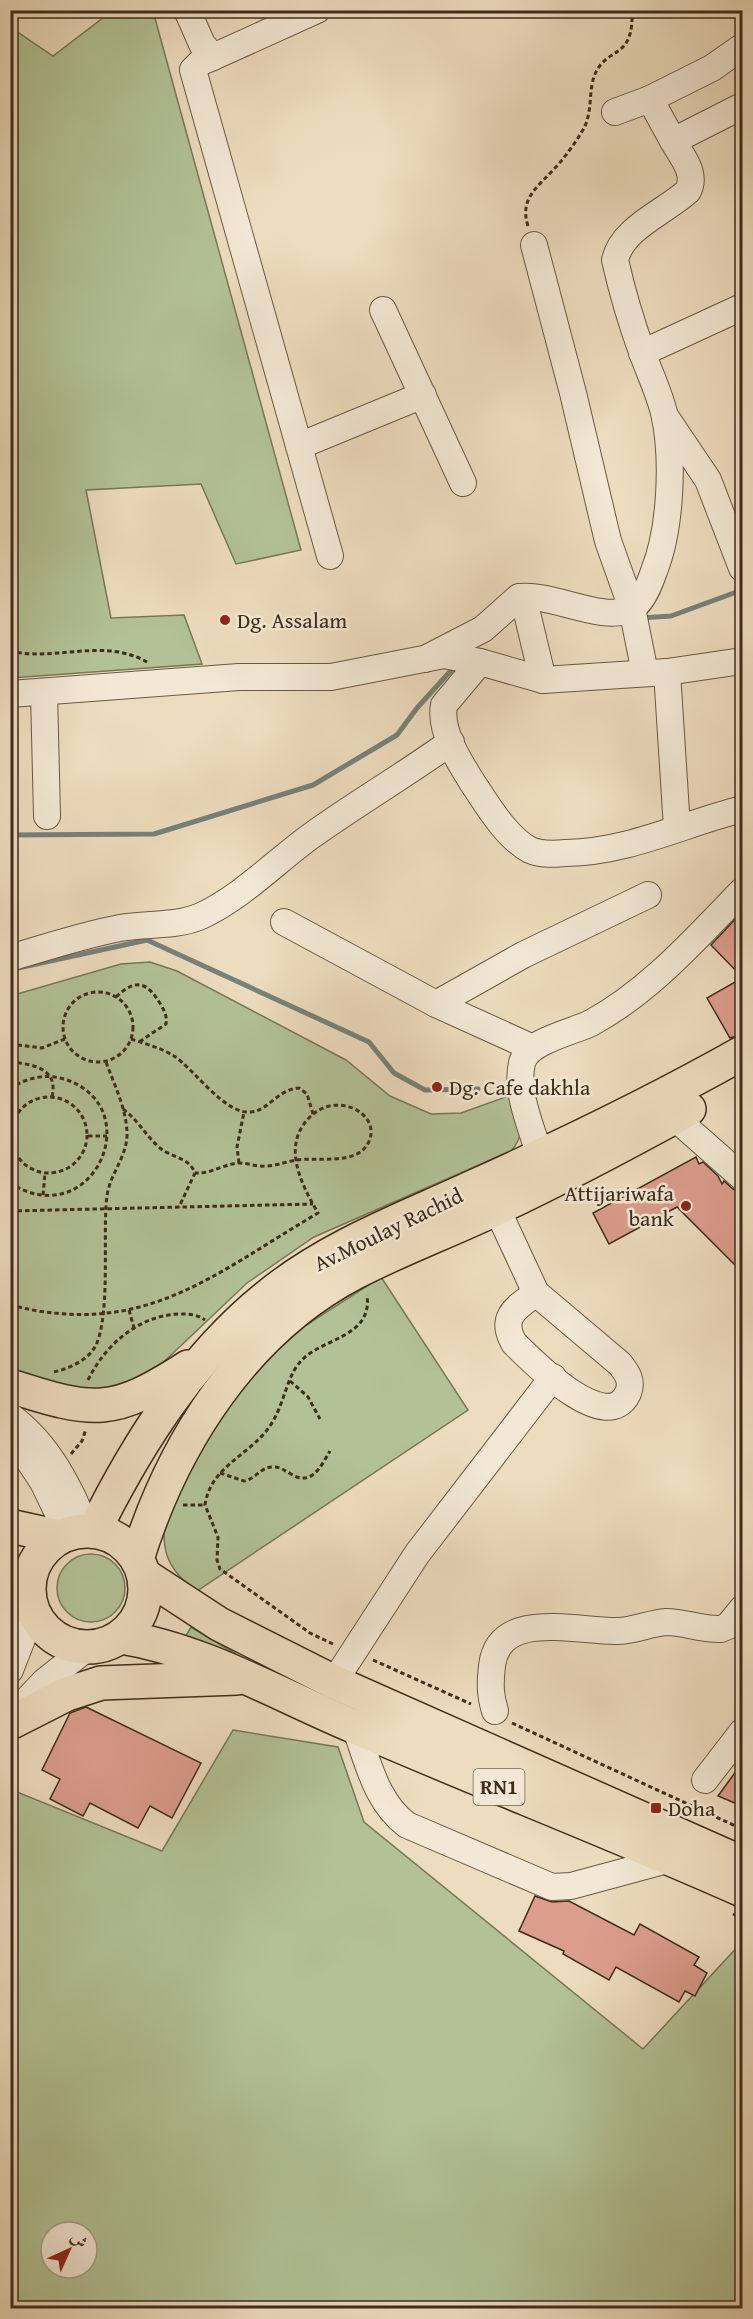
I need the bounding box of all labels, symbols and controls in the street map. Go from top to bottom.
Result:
place label: Dg. Assalam [237,604,347,636]
marker: Dg. Assalam [218,613,232,627]
place label: Dg. Cafe dakhla [449,1071,591,1103]
marker: Dg. Cafe dakhla [430,1080,444,1094]
place label: Attijariwafa bank [564,1177,675,1234]
street label: Av.Moulay Rachid [308,1179,468,1279]
marker: Attijariwafa bank [679,1199,693,1213]
road number: RN1 [474,1769,524,1805]
place label: Doha [668,1792,716,1824]
marker: Doha [649,1801,663,1815]
north arrow [39,2220,99,2280]
text: ش [66,2225,94,2253]

